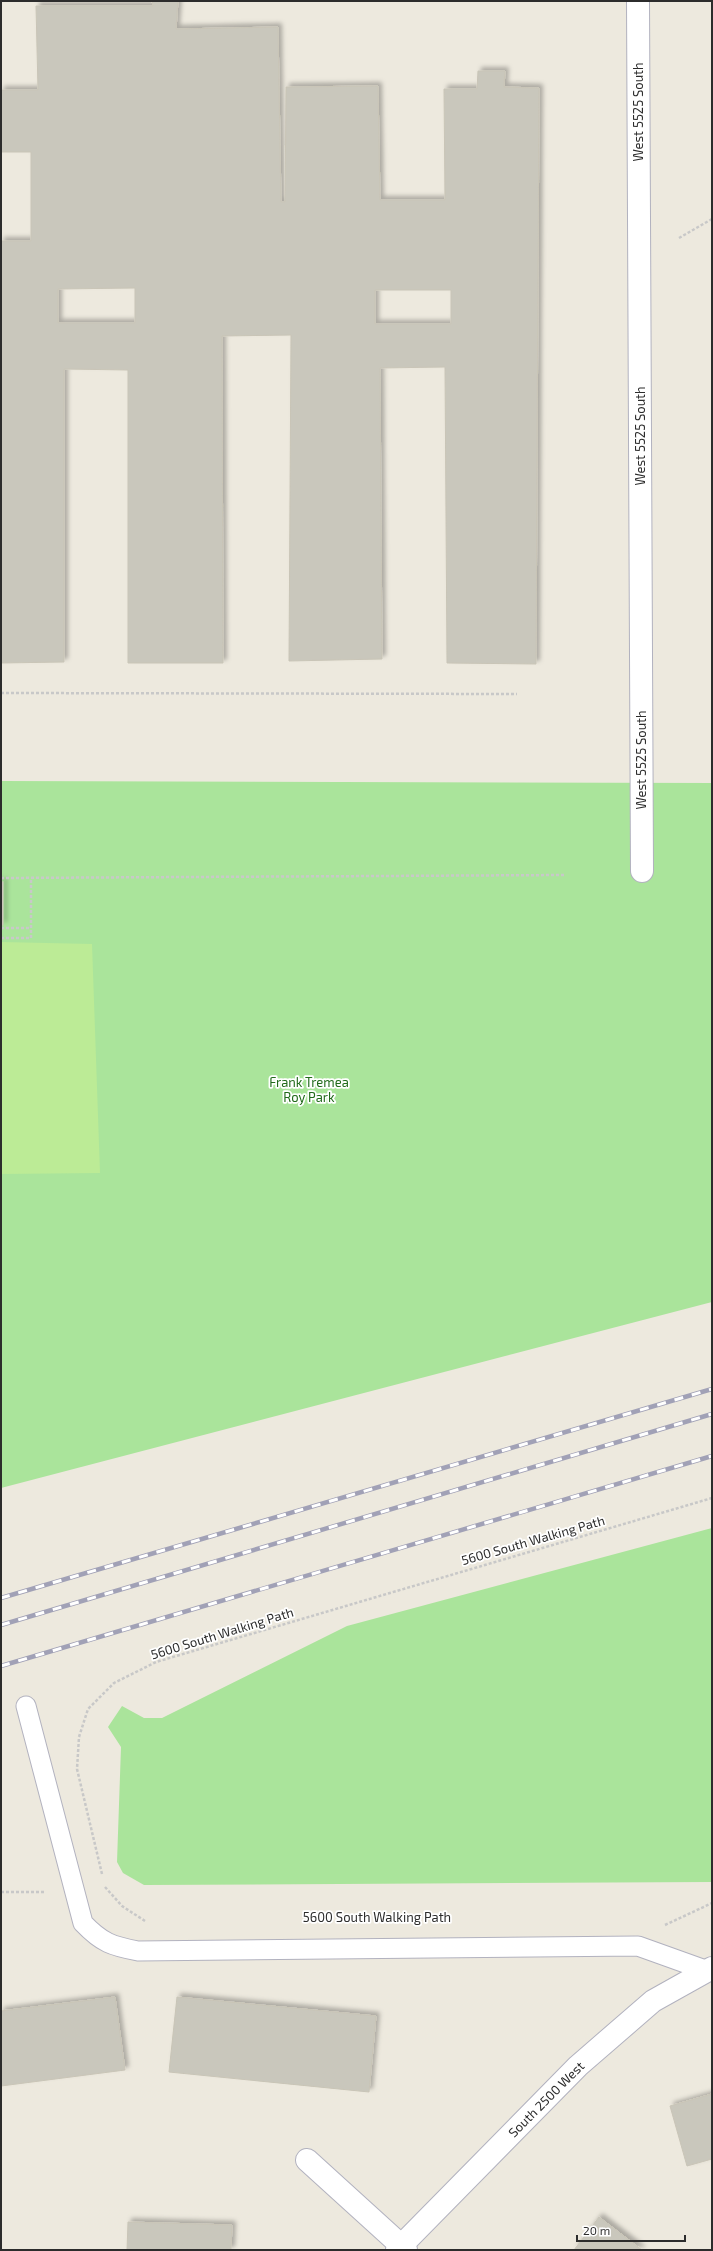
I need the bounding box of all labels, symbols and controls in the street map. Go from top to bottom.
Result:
street label: West 5525 South [630,62,646,162]
street label: West 5525 South [632,386,648,486]
street label: West 5525 South [633,710,649,810]
park label: Frank Tremea Roy Park [269,1074,349,1105]
street label: 5600 South Walking Path [460,1512,606,1568]
street label: 5600 South Walking Path [149,1604,295,1662]
street label: 5600 South Walking Path [303,1909,451,1925]
street label: South 2500 West [505,2058,587,2140]
scale bar [577,2217,685,2243]
text: 20 m [583,2223,610,2237]

